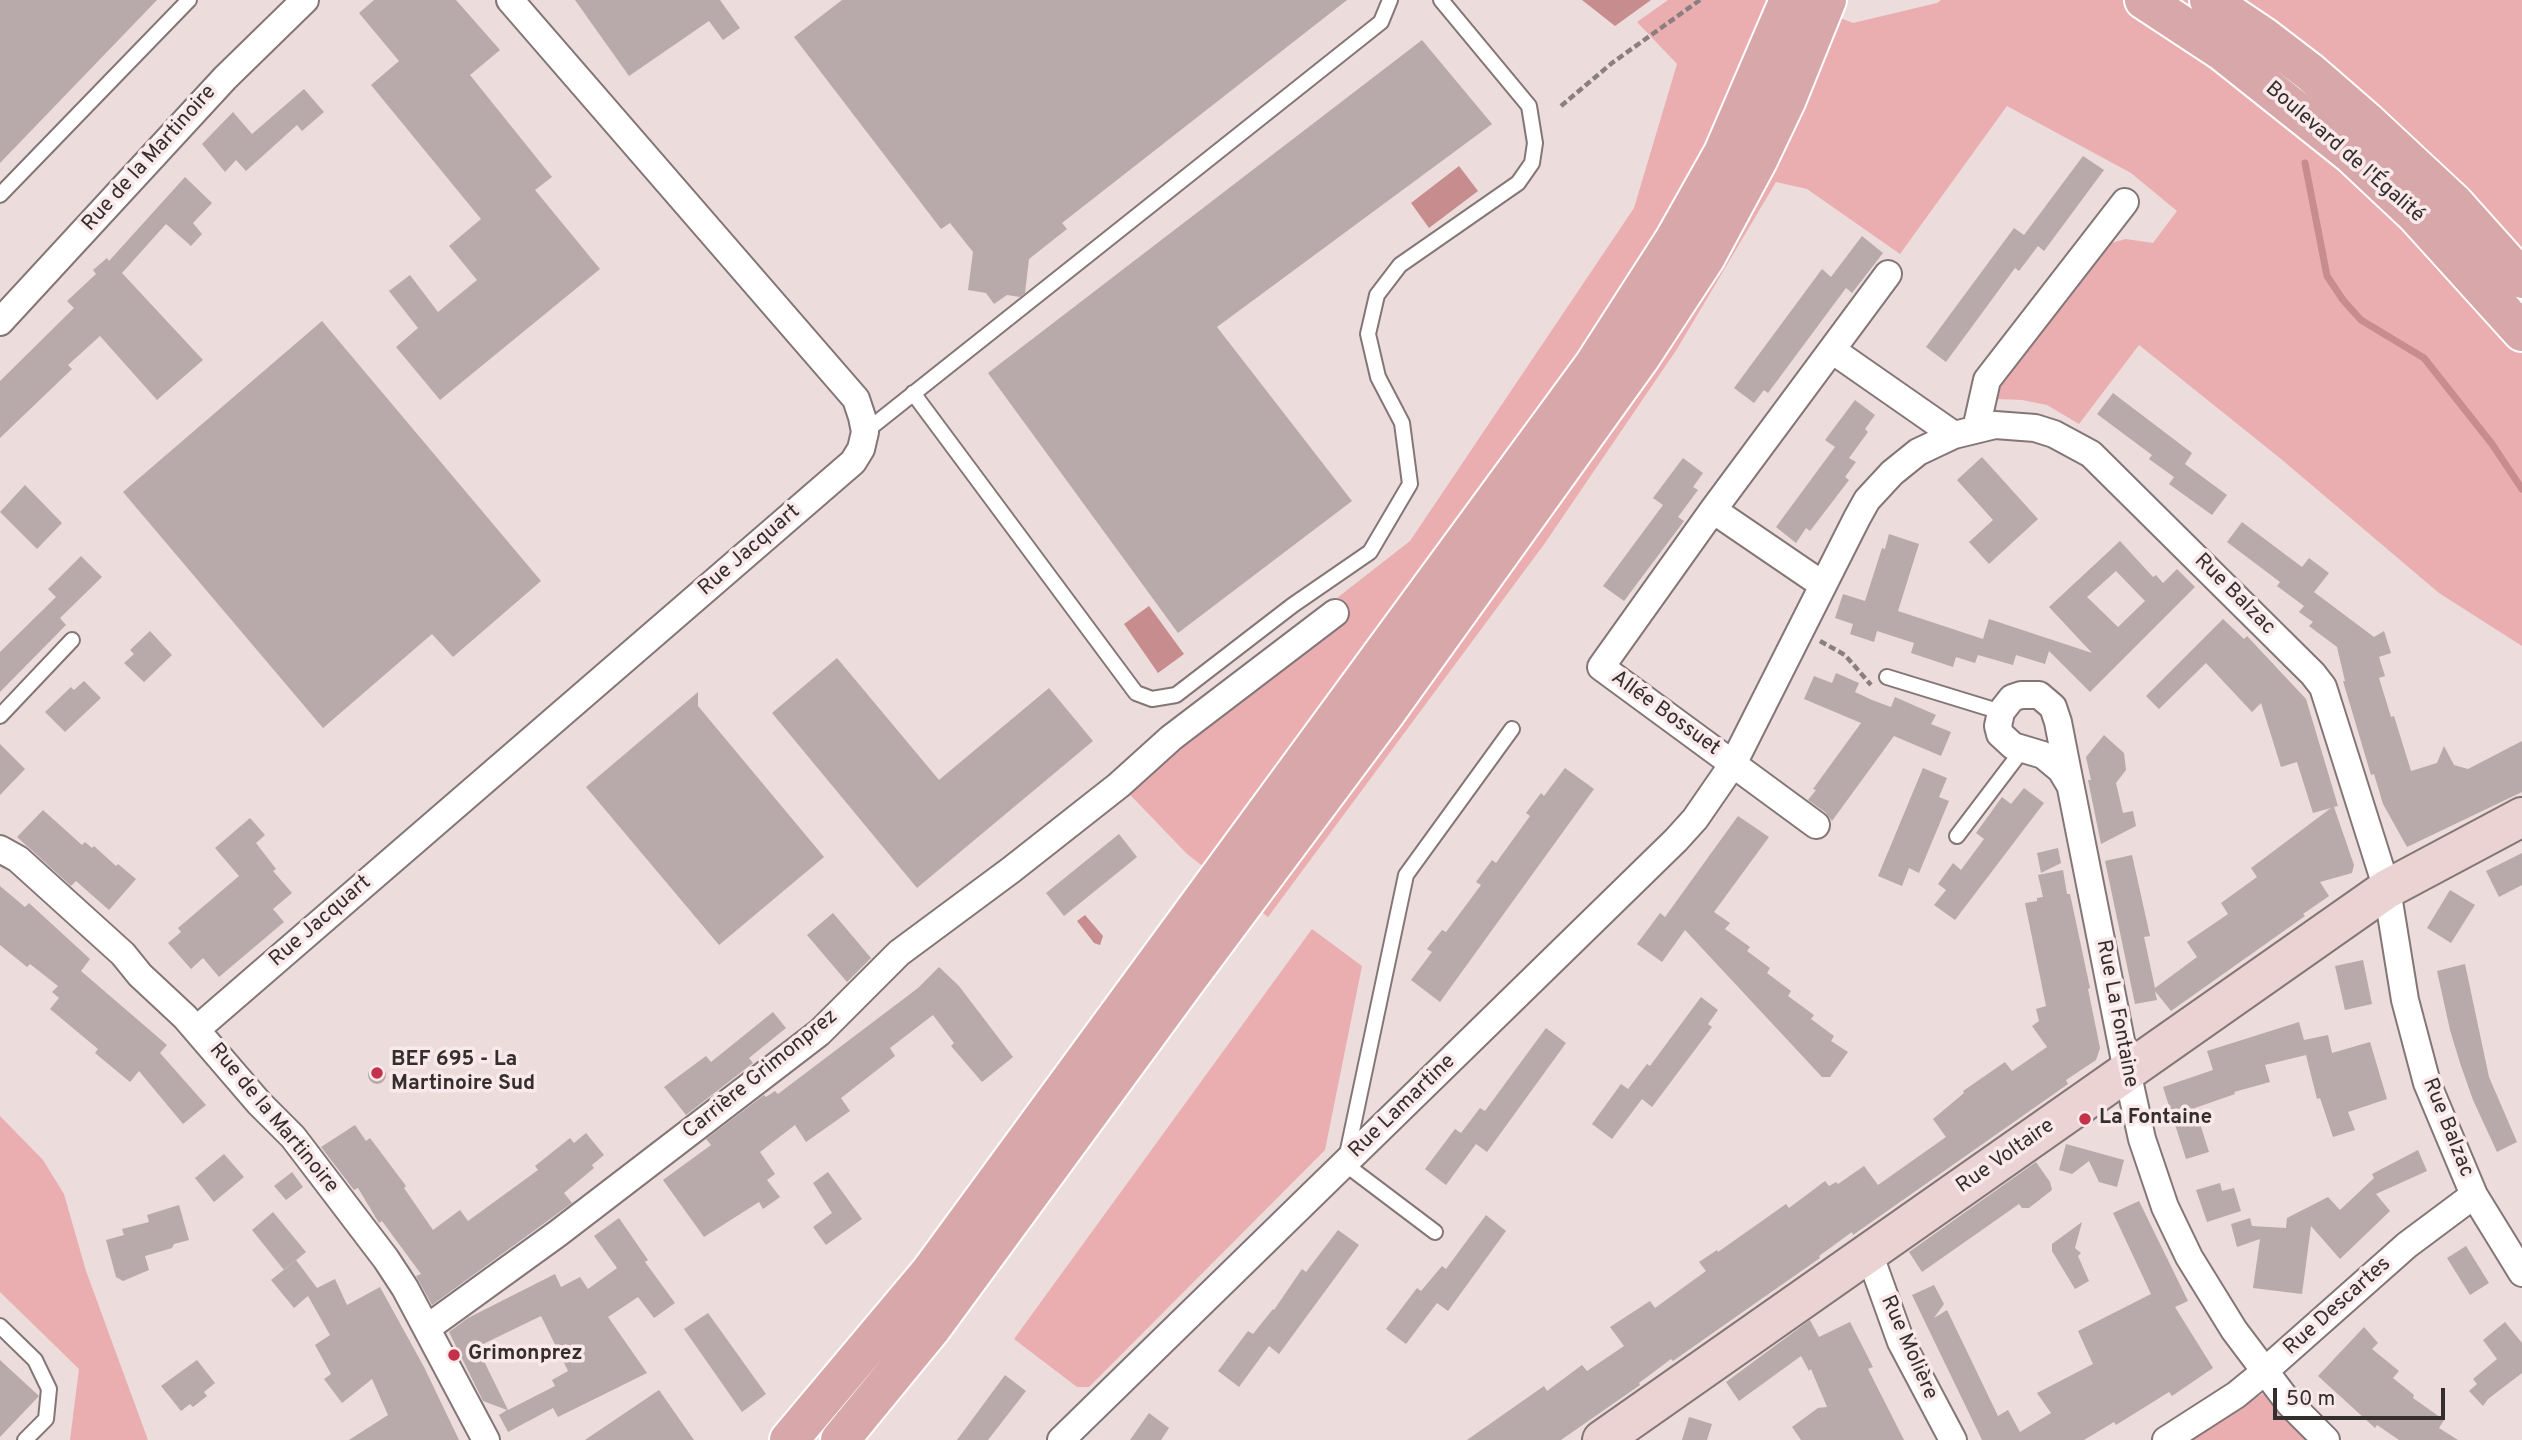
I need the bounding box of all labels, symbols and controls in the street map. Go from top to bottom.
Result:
street label: Boulevard de l'Égalité [2259,77,2429,229]
street label: Rue de la Martinoire [78,81,222,237]
street label: Rue Jacquart [694,500,806,602]
street label: Rue Balzac [2188,549,2280,641]
street label: Allée Bossuet [1606,666,1724,762]
street label: Rue Jacquart [265,871,377,973]
street label: Rue La Fontaine [2089,938,2143,1090]
street label: Carrière Grimonprez [678,1005,844,1145]
street label: Rue de la Martinoire [203,1039,343,1199]
place label: BEF 695 - La Martinoire Sud [391,1048,535,1098]
street label: Rue Lamartine [1344,1050,1462,1164]
marker: BEF 695 - La Martinoire Sud [369,1065,385,1081]
street label: Rue Balzac [2416,1075,2478,1181]
place label: La Fontaine [2099,1106,2212,1132]
marker: La Fontaine [2077,1111,2093,1127]
street label: Rue Voltaire [1952,1114,2060,1200]
street label: Rue Descartes [2279,1252,2397,1362]
street label: Rue Molière [1874,1292,1942,1404]
place label: Grimonprez [468,1342,583,1368]
marker: Grimonprez [446,1347,462,1363]
scale bar [2277,1374,2448,1418]
text: 50 m [2286,1386,2335,1413]

